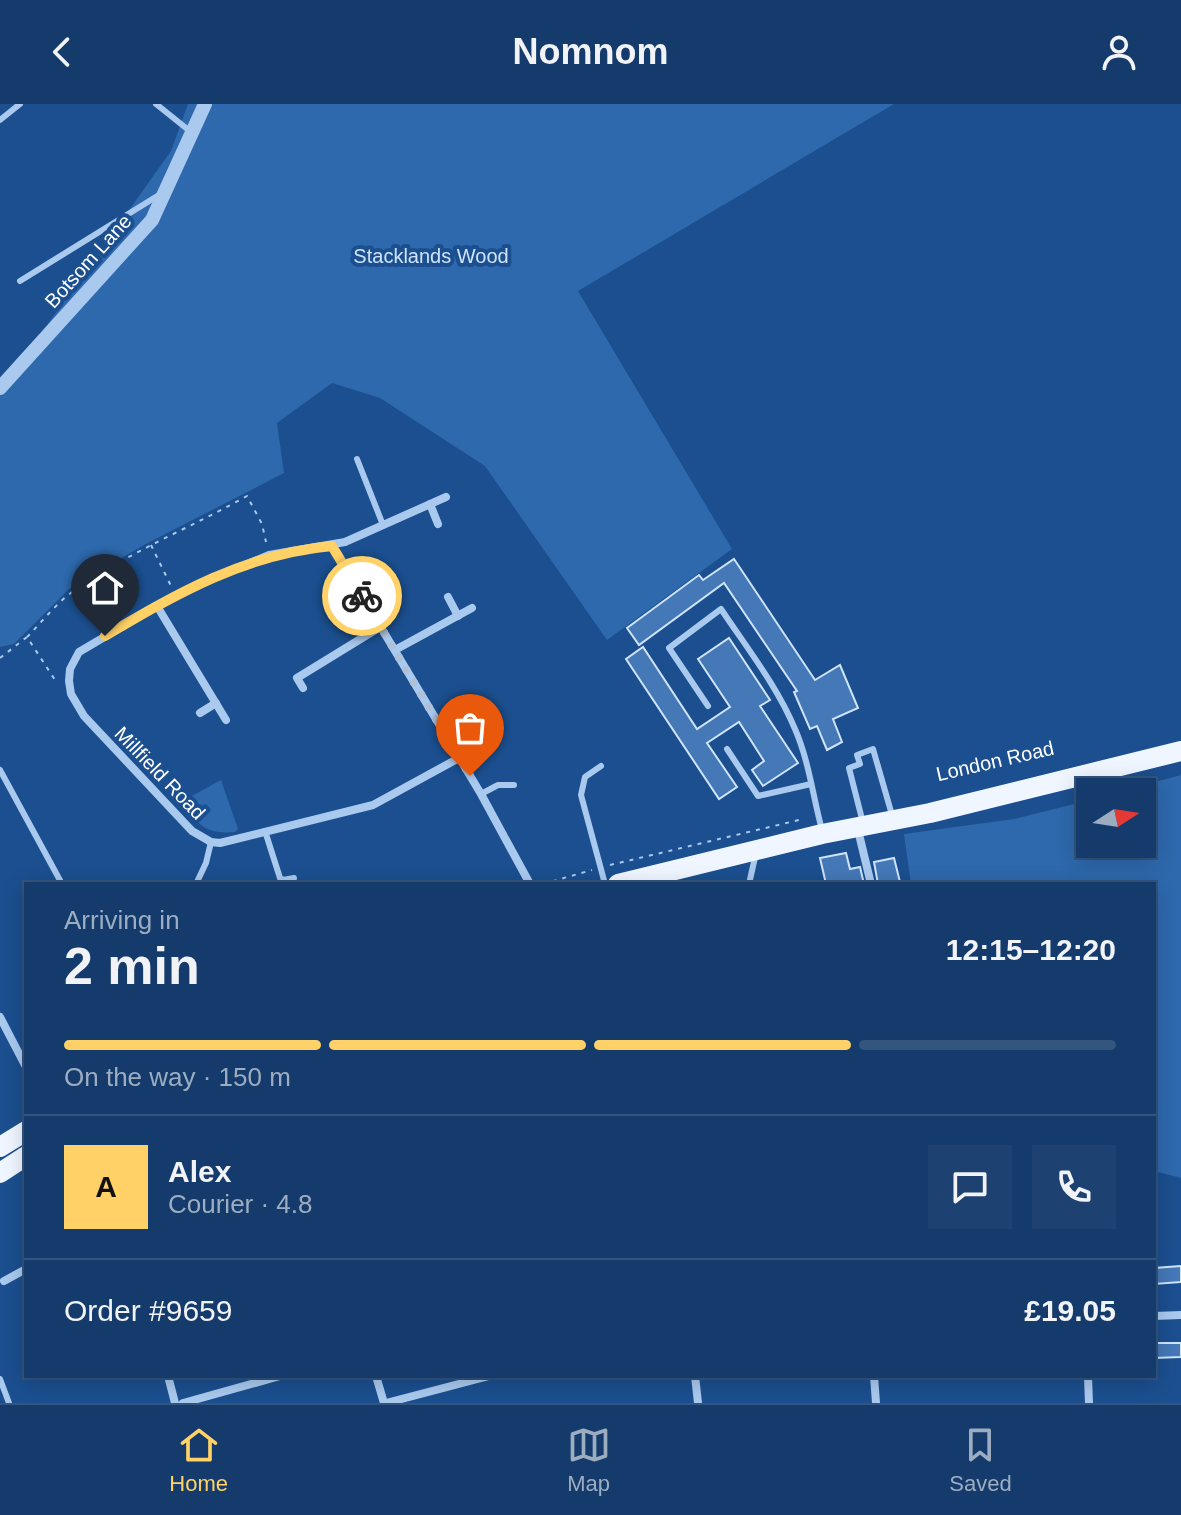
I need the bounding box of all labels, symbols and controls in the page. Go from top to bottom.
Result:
icon: back [40,30,84,74]
icon: person [1097,30,1141,74]
text: Nomnom [513,31,669,72]
street label: Botsom Lane [40,210,136,312]
park label: Stacklands Wood [353,245,509,267]
pin [71,554,139,636]
courier [322,556,402,636]
icon: home [83,566,127,610]
icon: bike [340,574,384,618]
pin [436,694,504,776]
icon: bag [448,706,492,750]
street label: Millfield Road [110,722,210,824]
street label: London Road [934,737,1056,785]
north arrow [1076,778,1156,858]
map controls [1076,778,1156,858]
text: Arriving in [64,905,180,935]
text: 12:15–12:20 [946,933,1116,966]
text: 2 min [64,937,200,995]
text: On the way · 150 m [64,1062,291,1092]
button: chat [928,1145,1012,1229]
button: phone [1032,1145,1116,1229]
text: Alex [168,1155,231,1188]
text: A [95,1170,117,1203]
text: Courier · 4.8 [168,1189,313,1219]
text: Order #9659 [64,1294,232,1327]
text: £19.05 [1024,1294,1116,1327]
tab: Home [169,1423,228,1497]
tab: Map [567,1423,611,1497]
tab: Saved [949,1423,1012,1497]

